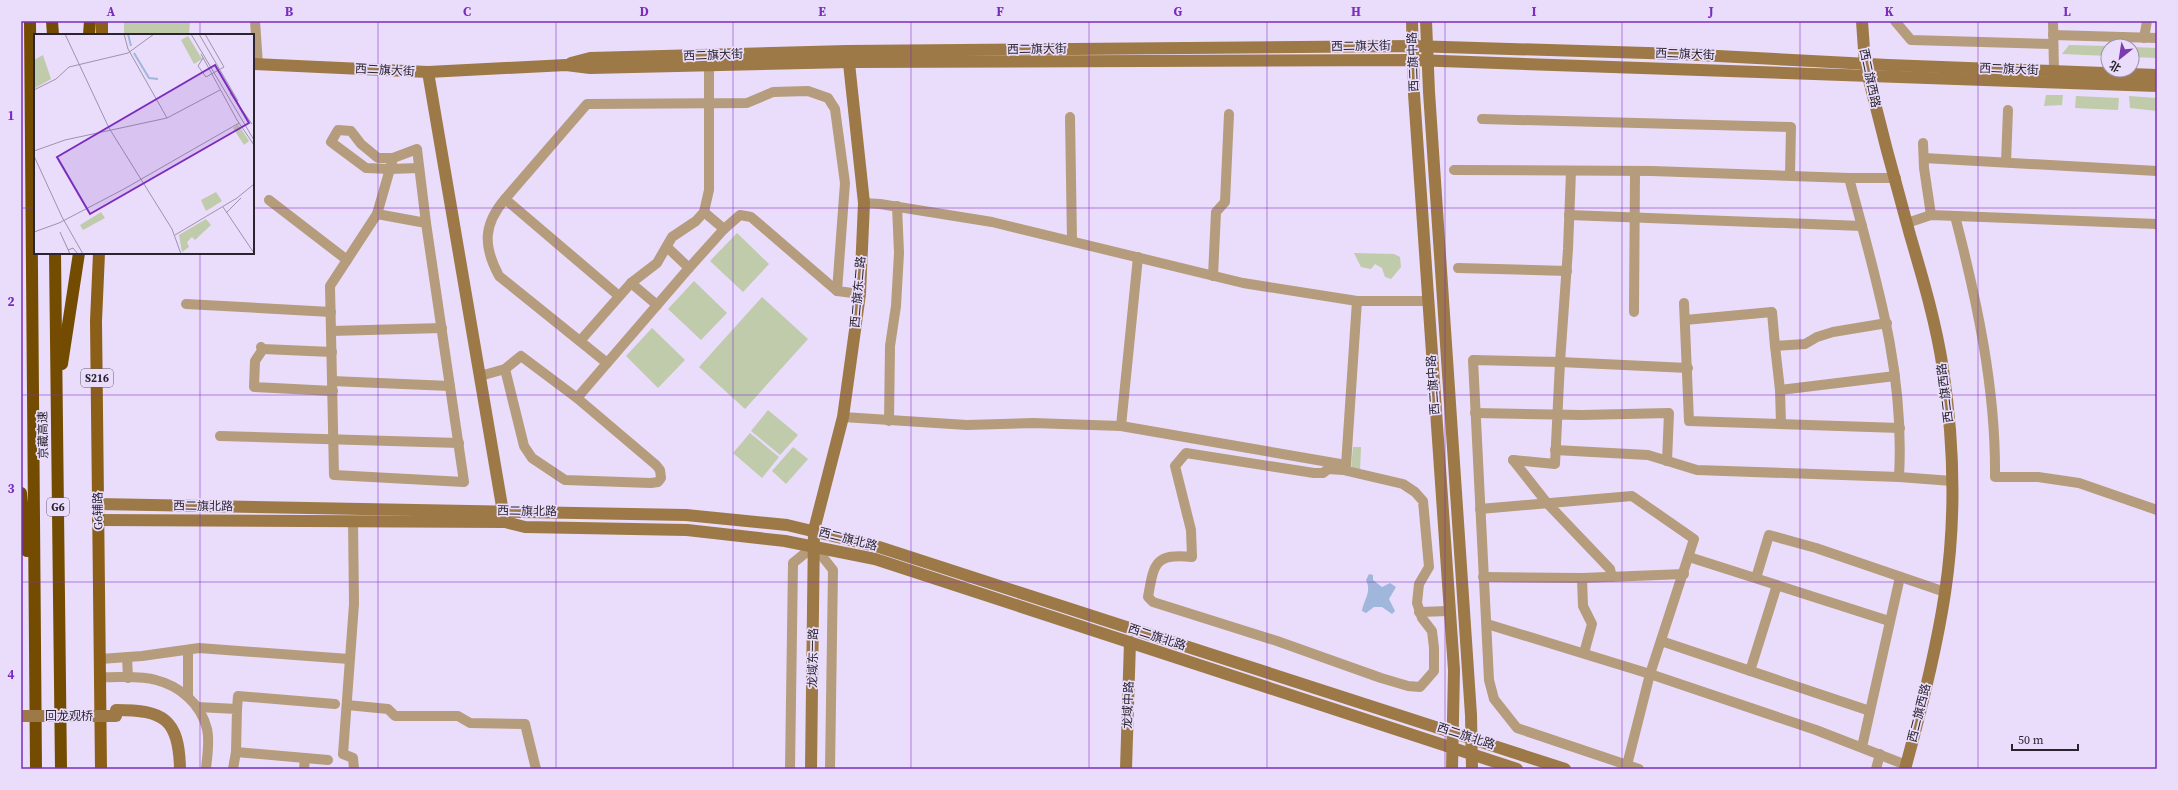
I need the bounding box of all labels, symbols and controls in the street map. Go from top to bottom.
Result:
text: A [107,3,116,20]
text: B [285,3,294,20]
text: C [463,3,471,20]
text: D [639,3,649,20]
text: E [818,3,826,20]
text: F [996,3,1004,20]
text: G [1174,3,1183,20]
text: H [1351,3,1361,20]
text: I [1531,3,1537,20]
text: J [1707,3,1714,20]
text: K [1884,3,1894,20]
text: L [2063,3,2071,20]
street label: 西二旗中路 [1404,32,1422,92]
inset map [34,34,254,254]
street label: 西二旗大街 [1331,37,1391,55]
north arrow [2100,38,2140,78]
street label: 西二旗大街 [1007,40,1067,58]
street label: 西二旗大街 [1655,45,1715,63]
street label: 西二旗大街 [683,46,743,64]
street label: 西二旗西路 [1856,47,1884,109]
text: 北 [2107,57,2124,75]
street label: 西二旗大街 [355,60,415,80]
street label: 西二旗大街 [1979,60,2039,78]
text: 1 [7,107,15,124]
street label: 西二旗东二路 [847,255,869,329]
text: 2 [7,293,15,310]
street label: 西二旗中路 [1423,355,1443,415]
street label: 西二旗西路 [1933,362,1957,424]
road number: S216 [81,369,113,387]
street label: 京藏高速 [35,411,51,459]
text: 3 [7,480,15,497]
street label: G6辅路 [90,492,106,530]
street label: 西二旗北路 [173,497,233,515]
road number: G6 [47,498,69,516]
street label: 西二旗北路 [497,502,557,520]
street label: 西二旗北路 [817,524,879,554]
street label: 西二旗北路 [1126,620,1188,654]
street label: 龙域东一路 [804,628,822,688]
text: 4 [7,666,15,683]
street label: 龙域中路 [1119,681,1137,729]
street label: 西二旗西路 [1904,682,1934,744]
street label: 回龙观桥 [45,708,93,724]
street label: 西二旗北路 [1435,719,1497,753]
scale bar [2012,726,2078,752]
text: 50 m [2018,732,2044,748]

